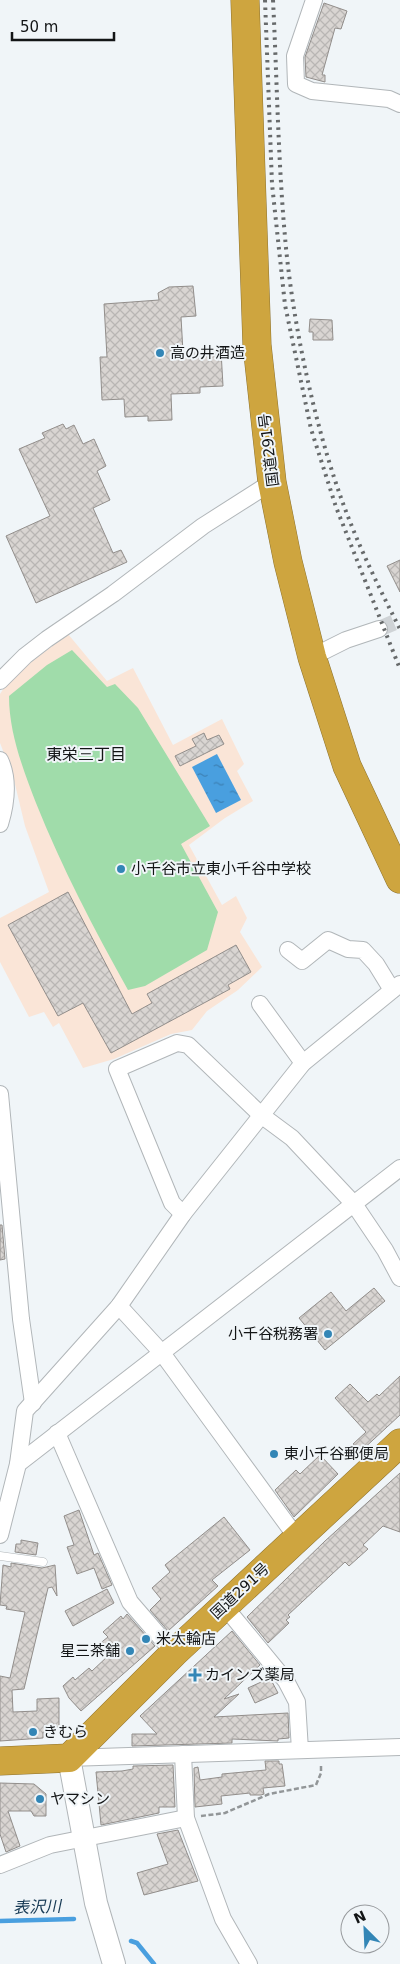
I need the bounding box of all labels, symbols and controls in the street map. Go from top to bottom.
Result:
scale bar [12,10,115,42]
text: 50 m [20,18,58,36]
place label: 高の井酒造 [170,344,245,362]
marker: 高の井酒造 [154,347,166,359]
street label: 国道291号 [256,412,282,488]
district label: 東栄三丁目 [46,745,126,764]
place label: 小千谷市立東小千谷中学校 [131,860,311,878]
marker: 小千谷市立東小千谷中学校 [115,863,127,875]
place label: 小千谷税務署 [228,1325,318,1343]
marker: 小千谷税務署 [322,1328,334,1340]
place label: 東小千谷郵便局 [284,1445,389,1463]
marker: 東小千谷郵便局 [268,1448,280,1460]
street label: 国道291号 [207,1559,273,1623]
place label: 米太輪店 [156,1630,216,1648]
marker: 米太輪店 [140,1633,152,1645]
place label: 星三茶舗 [60,1642,120,1660]
marker: 星三茶舗 [124,1645,136,1657]
place label: カインズ薬局 [205,1666,295,1684]
marker: カインズ薬局 [189,1669,201,1681]
place label: きむら [43,1723,88,1741]
marker: きむら [27,1726,39,1738]
place label: ヤマシン [50,1790,110,1808]
marker: ヤマシン [34,1793,46,1805]
water label: 表沢川 [13,1897,63,1917]
north arrow [340,1904,390,1954]
text: N [351,1907,368,1927]

